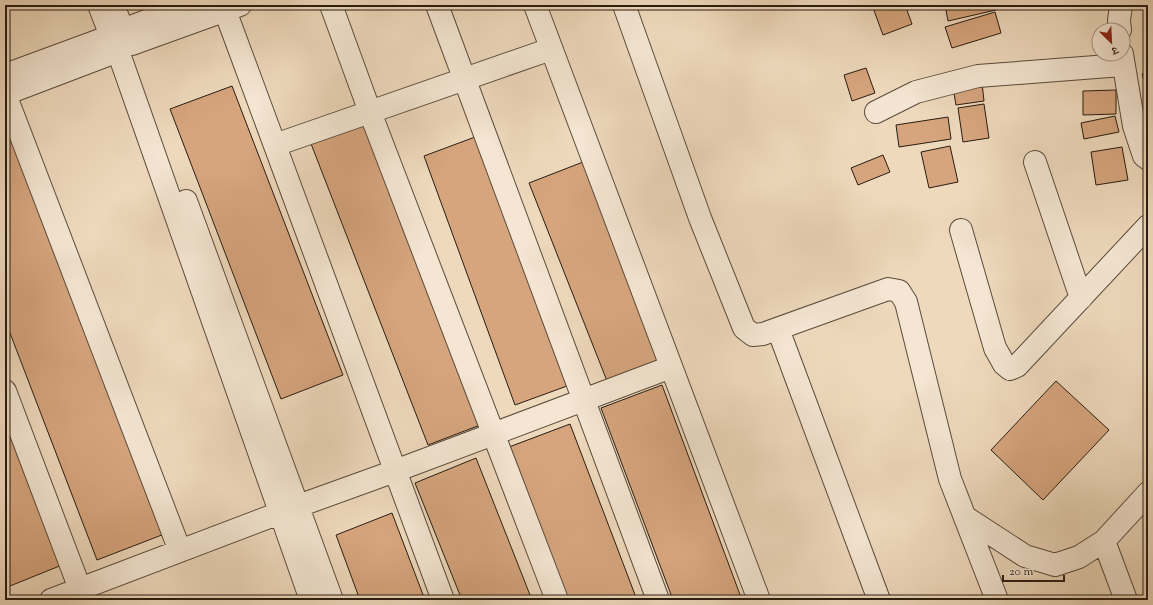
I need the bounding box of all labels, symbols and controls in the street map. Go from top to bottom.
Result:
north arrow [1091,22,1131,62]
text: उ [1108,41,1121,59]
scale bar [1003,557,1064,583]
text: 20 m [1009,563,1034,581]

